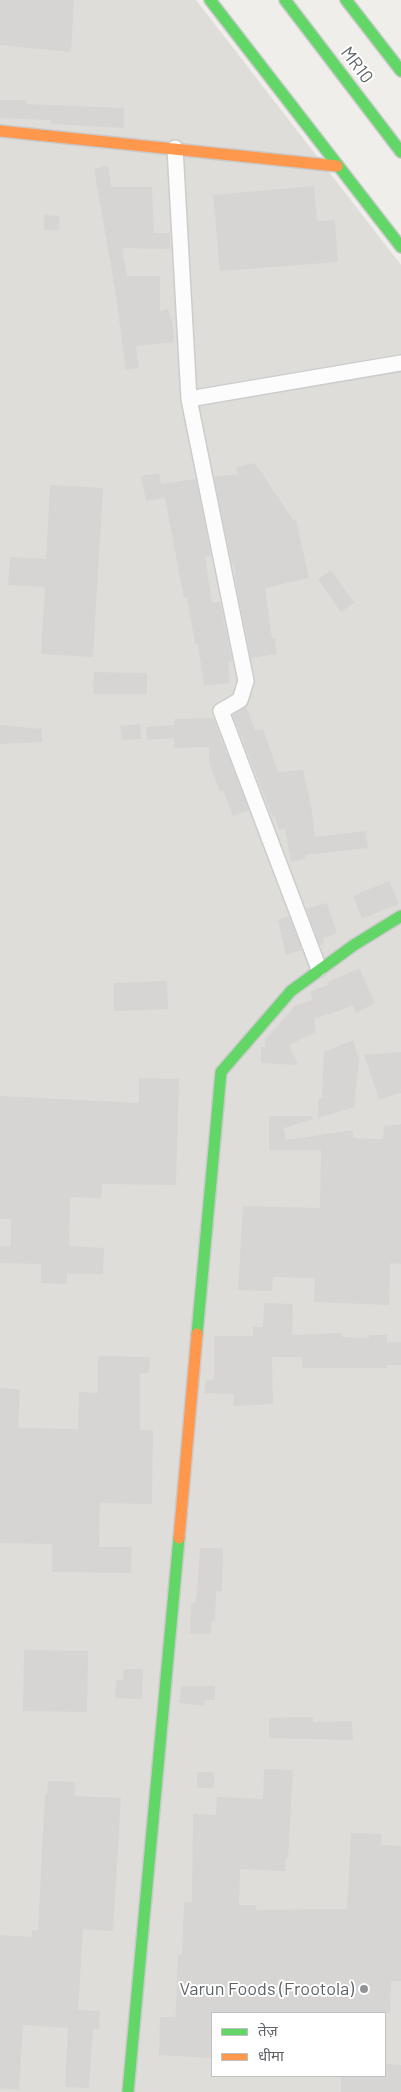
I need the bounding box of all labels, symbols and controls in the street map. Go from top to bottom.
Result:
street label: MR10 [336,42,378,88]
place label: Varun Foods (Frootola) [180,1978,354,2000]
marker: Varun Foods (Frootola) [358,1983,370,1995]
legend [211,2012,386,2077]
text: तेज़ [258,2021,278,2039]
text: धीमा [258,2046,284,2064]

